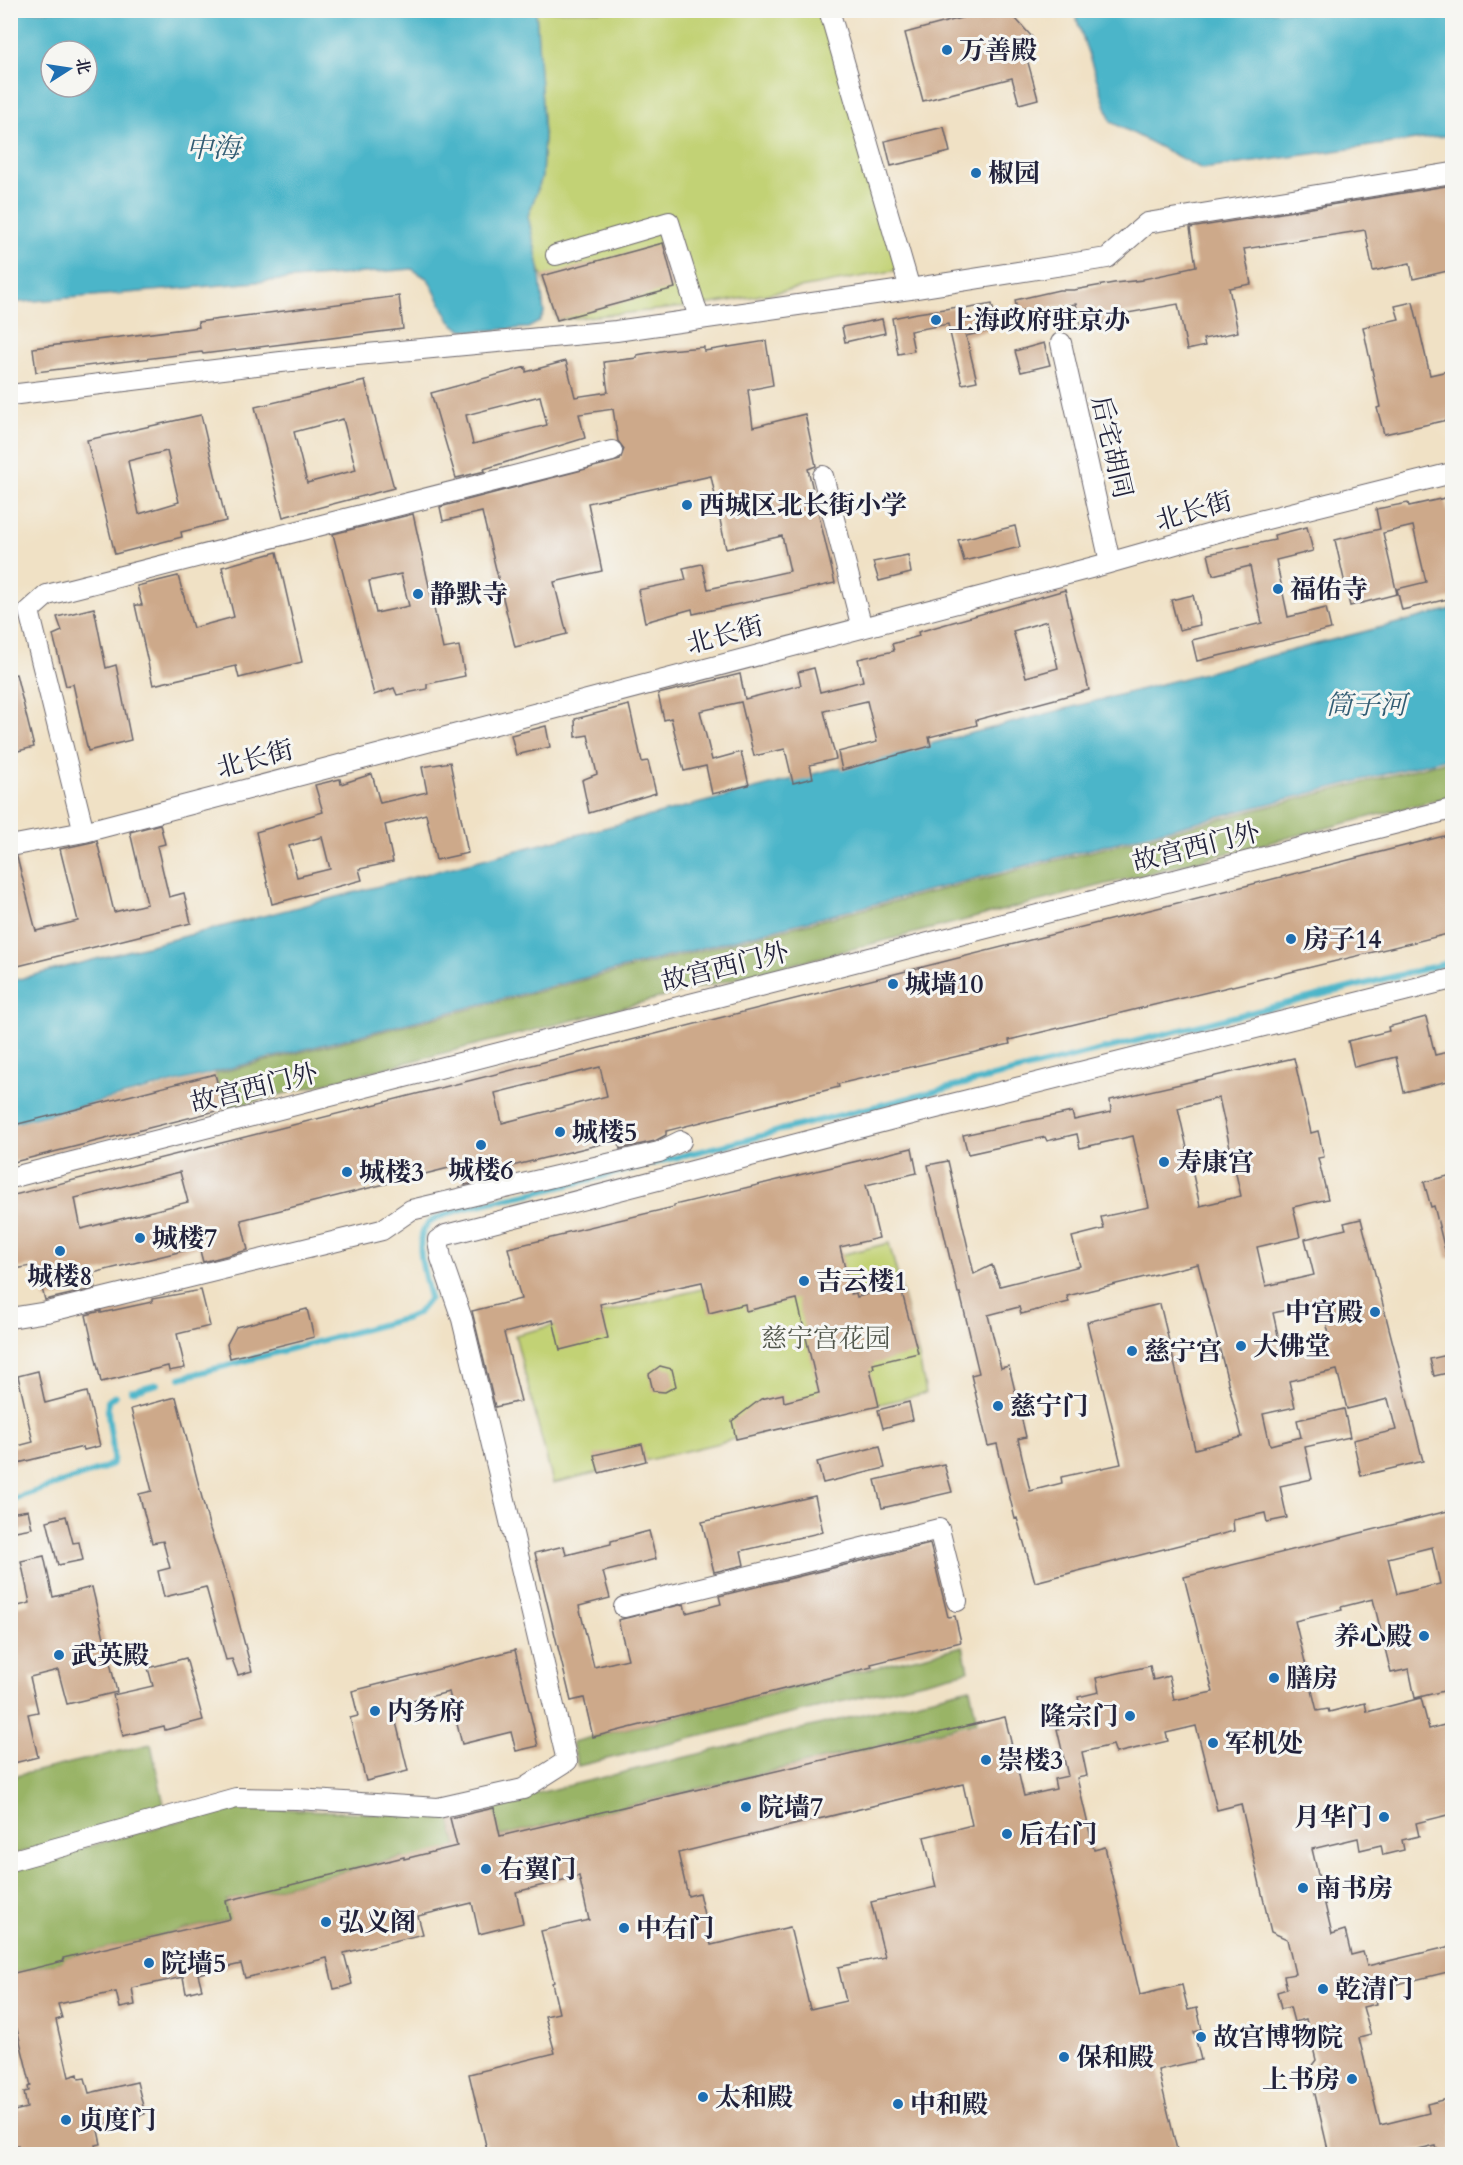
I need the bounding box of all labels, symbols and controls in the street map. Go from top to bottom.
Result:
place label: 万善殿 [959,33,1037,68]
north arrow [39,39,99,99]
marker: 万善殿 [940,43,954,57]
text: 北 [70,56,95,76]
water label: 中海 [186,130,244,167]
place label: 椒园 [988,156,1040,191]
marker: 椒园 [969,166,983,180]
place label: 上海政府驻京办 [948,303,1130,338]
marker: 上海政府驻京办 [929,313,943,327]
street label: 后宅胡同 [1083,392,1141,502]
street label: 北长街 [1152,483,1236,539]
place label: 西城区北长街小学 [699,488,907,523]
marker: 西城区北长街小学 [680,498,694,512]
place label: 福佑寺 [1290,572,1368,607]
place label: 静默寺 [430,577,508,612]
marker: 福佑寺 [1271,582,1285,596]
marker: 静默寺 [411,587,425,601]
street label: 北长街 [683,608,767,662]
water label: 筒子河 [1326,687,1411,724]
street label: 北长街 [213,732,297,786]
street label: 故宫西门外 [1129,814,1263,880]
place label: 房子14 [1303,922,1382,957]
marker: 房子14 [1284,932,1298,946]
street label: 故宫西门外 [658,934,792,1000]
place label: 城墙10 [905,967,984,1002]
marker: 城墙10 [886,977,900,991]
street label: 故宫西门外 [187,1055,321,1121]
place label: 城楼5 [572,1115,637,1150]
marker: 城楼5 [553,1125,567,1139]
marker: 城楼6 [474,1138,488,1152]
place label: 寿康宫 [1176,1145,1254,1180]
place label: 城楼6 [448,1153,514,1188]
place label: 城楼3 [359,1155,424,1190]
marker: 寿康宫 [1157,1155,1171,1169]
marker: 城楼3 [340,1165,354,1179]
place label: 城楼7 [152,1221,217,1256]
marker: 城楼7 [133,1231,147,1245]
marker: 城楼8 [53,1244,67,1258]
place label: 城楼8 [27,1259,93,1294]
place label: 吉云楼1 [816,1264,907,1299]
marker: 吉云楼1 [797,1274,811,1288]
place label: 中宫殿 [1285,1295,1363,1330]
marker: 中宫殿 [1368,1305,1382,1319]
park label: 慈宁宫花园 [761,1321,891,1356]
place label: 大佛堂 [1253,1329,1331,1364]
place label: 慈宁宫 [1144,1334,1222,1369]
marker: 大佛堂 [1234,1339,1248,1353]
marker: 慈宁宫 [1125,1344,1139,1358]
place label: 慈宁门 [1010,1389,1088,1424]
marker: 慈宁门 [991,1399,1005,1413]
place label: 养心殿 [1334,1619,1412,1654]
marker: 养心殿 [1417,1629,1431,1643]
place label: 武英殿 [71,1638,149,1673]
marker: 武英殿 [52,1648,66,1662]
place label: 膳房 [1286,1661,1338,1696]
marker: 膳房 [1267,1671,1281,1685]
place label: 内务府 [387,1694,465,1729]
place label: 隆宗门 [1040,1699,1118,1734]
marker: 内务府 [368,1704,382,1718]
marker: 隆宗门 [1123,1709,1137,1723]
place label: 军机处 [1225,1726,1303,1761]
marker: 军机处 [1206,1736,1220,1750]
place label: 崇楼3 [998,1743,1063,1778]
marker: 崇楼3 [979,1753,993,1767]
place label: 院墙7 [758,1790,823,1825]
marker: 院墙7 [739,1800,753,1814]
place label: 月华门 [1294,1800,1372,1835]
marker: 月华门 [1377,1810,1391,1824]
place label: 后右门 [1019,1817,1097,1852]
marker: 后右门 [1000,1827,1014,1841]
place label: 右翼门 [498,1852,576,1887]
marker: 右翼门 [479,1862,493,1876]
place label: 南书房 [1315,1871,1393,1906]
marker: 南书房 [1296,1881,1310,1895]
place label: 弘义阁 [338,1905,416,1940]
place label: 中右门 [636,1911,714,1946]
marker: 弘义阁 [319,1915,333,1929]
marker: 中右门 [617,1921,631,1935]
place label: 院墙5 [161,1946,226,1981]
marker: 院墙5 [142,1956,156,1970]
place label: 乾清门 [1335,1972,1413,2007]
marker: 乾清门 [1316,1982,1330,1996]
place label: 故宫博物院 [1213,2020,1343,2055]
marker: 故宫博物院 [1194,2030,1208,2044]
place label: 保和殿 [1076,2040,1154,2075]
marker: 保和殿 [1057,2050,1071,2064]
place label: 上书房 [1262,2062,1340,2097]
marker: 上书房 [1345,2072,1359,2086]
place label: 太和殿 [715,2080,793,2115]
place label: 中和殿 [910,2087,988,2122]
marker: 太和殿 [696,2090,710,2104]
marker: 中和殿 [891,2097,905,2111]
place label: 贞度门 [78,2103,156,2138]
marker: 贞度门 [59,2113,73,2127]

